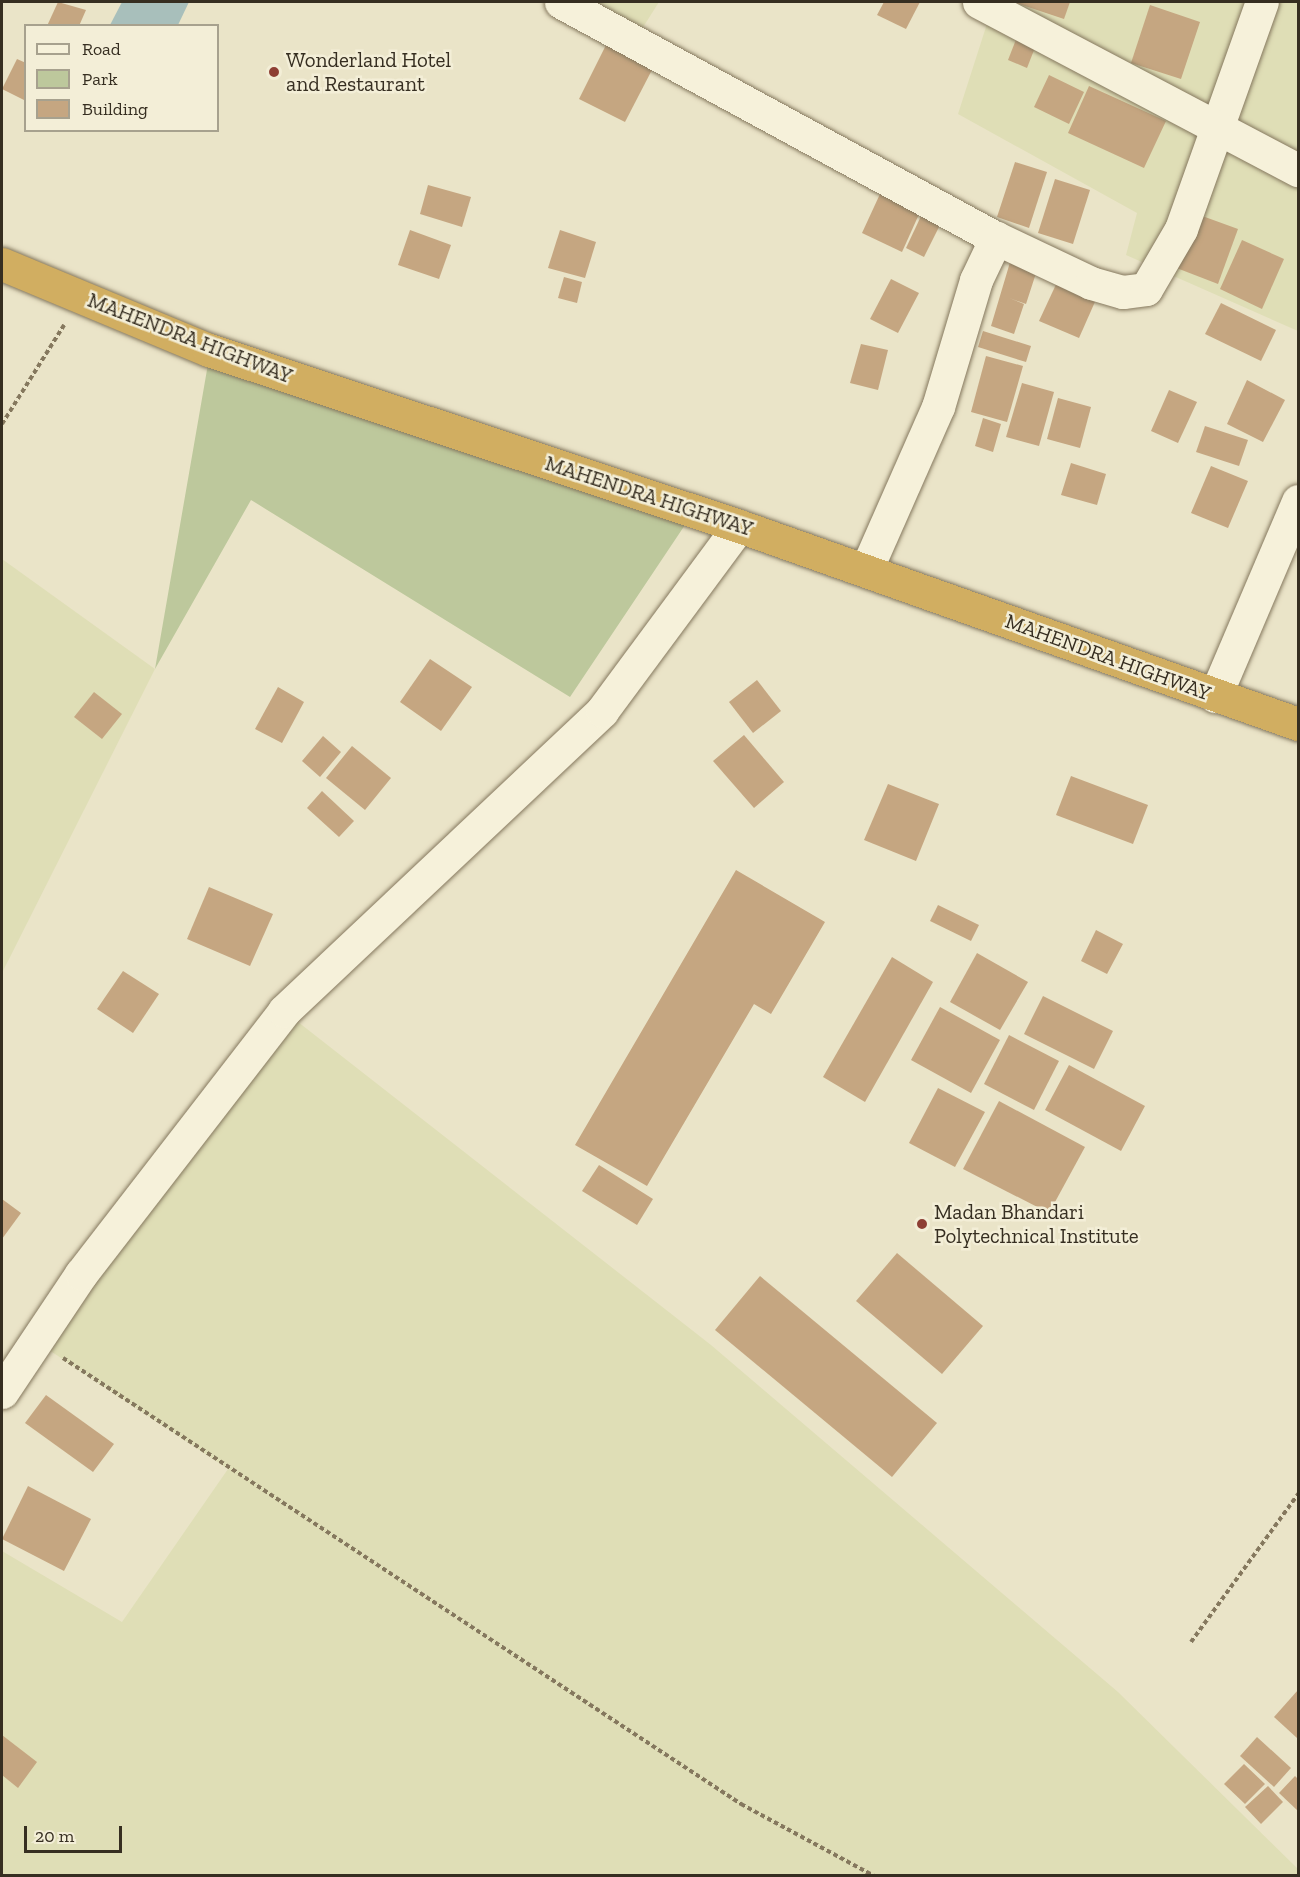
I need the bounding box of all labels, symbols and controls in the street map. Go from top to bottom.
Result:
legend [24,24,219,132]
text: Road [82,38,121,60]
place label: Wonderland Hotel and Restaurant [286,47,451,97]
marker: Wonderland Hotel and Restaurant [267,65,281,79]
text: Park [82,68,118,90]
text: Building [82,98,148,120]
street label: MAHENDRA HIGHWAY [84,287,296,389]
street label: MAHENDRA HIGHWAY [542,450,756,542]
street label: MAHENDRA HIGHWAY [1001,608,1215,706]
place label: Madan Bhandari Polytechnical Institute [934,1199,1139,1249]
marker: Madan Bhandari Polytechnical Institute [915,1217,929,1231]
scale bar [27,1814,124,1852]
text: 20 m [35,1825,74,1847]

